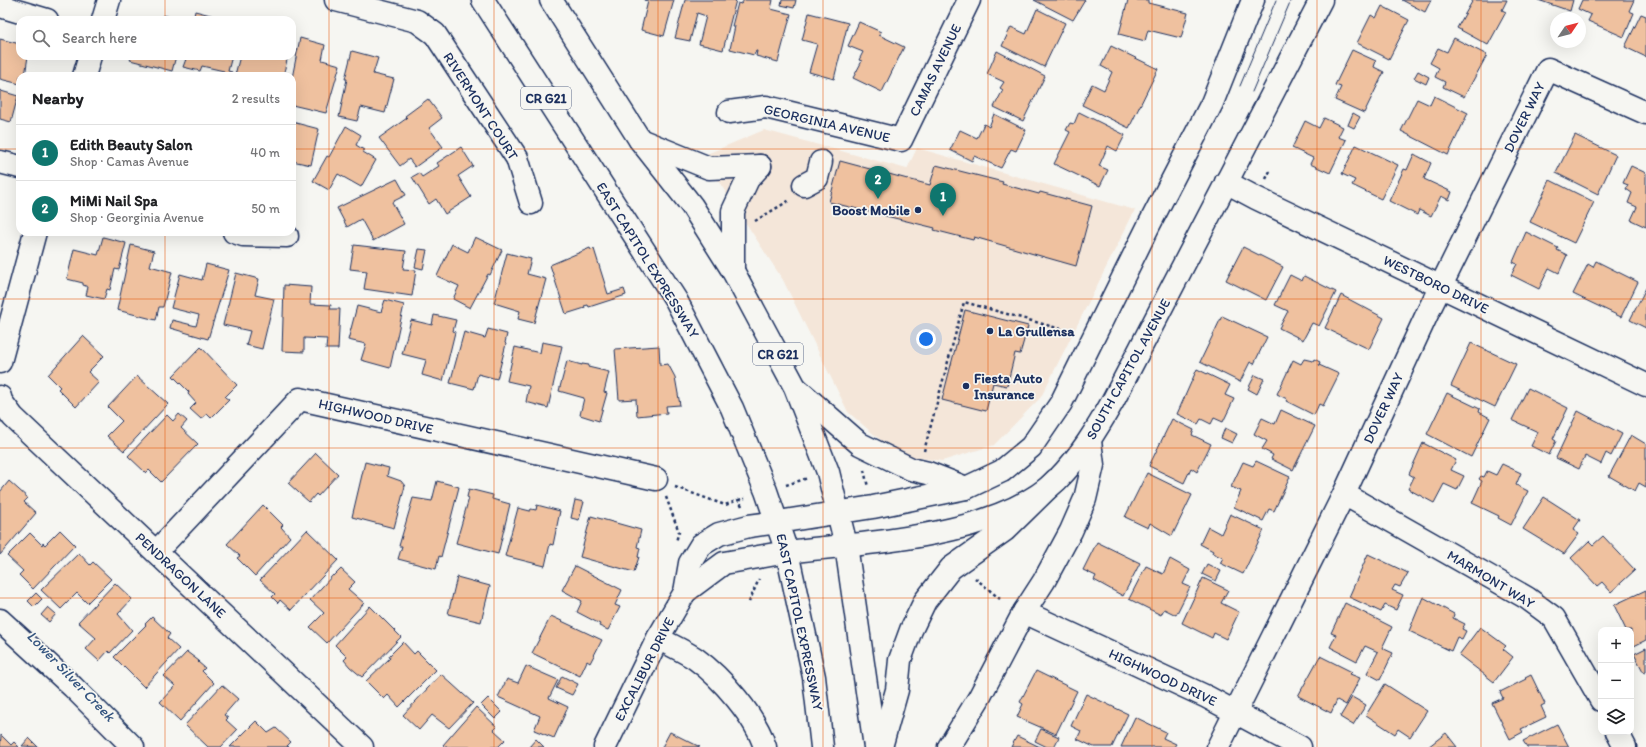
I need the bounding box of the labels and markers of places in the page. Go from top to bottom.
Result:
pin: 2 [865,166,891,199]
pin: 1 [930,183,956,216]
place label: Boost Mobile [832,202,910,219]
marker: Boost Mobile [913,205,923,215]
place label: La Grullensa [998,323,1075,340]
marker: La Grullensa [985,326,995,336]
place label: Fiesta Auto Insurance [974,370,1042,403]
marker: Fiesta Auto Insurance [961,381,971,391]

